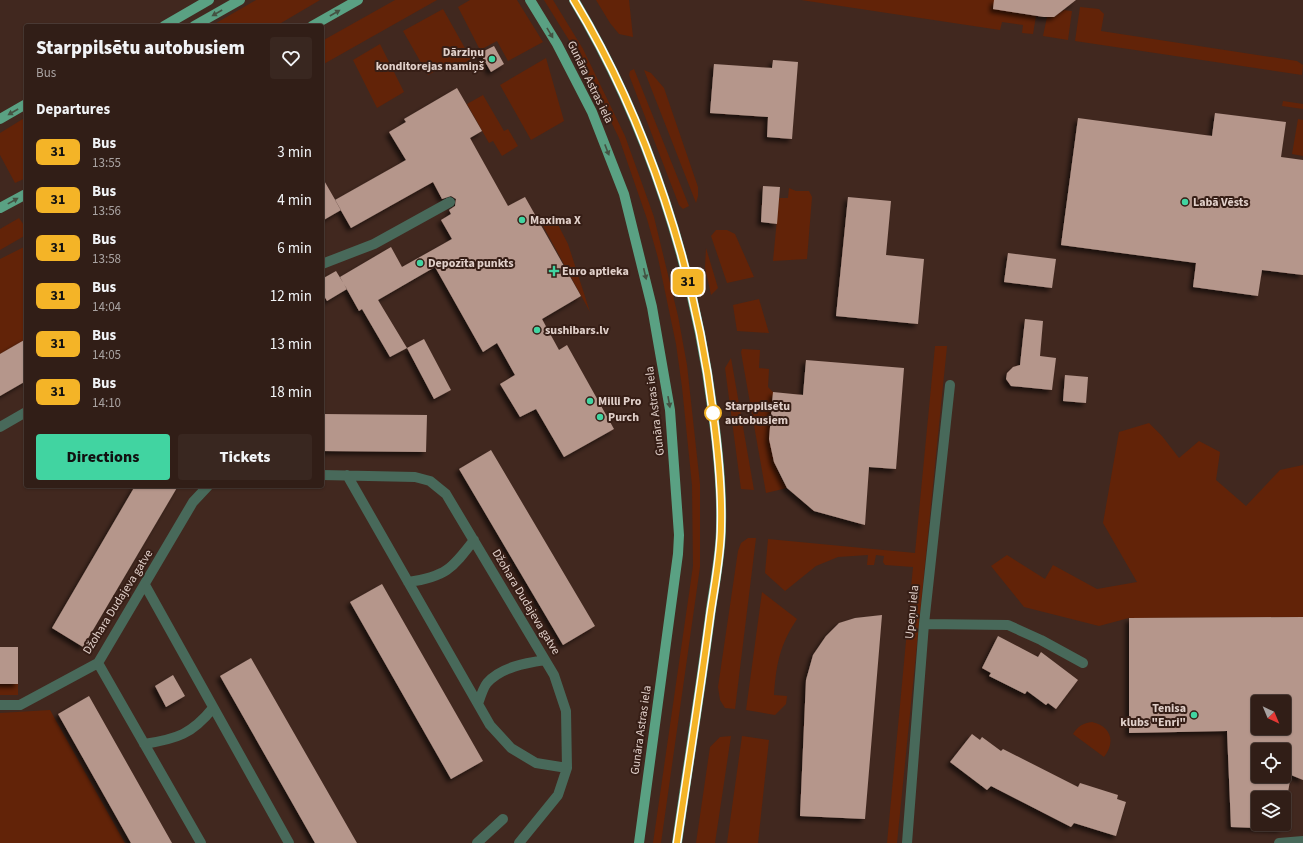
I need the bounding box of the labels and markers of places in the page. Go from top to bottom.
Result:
place label: Dārziņu konditorejas namiņš [376,44,485,75]
marker: Dārziņu konditorejas namiņš [487,54,497,64]
place label: Labā Vēsts [1193,194,1249,211]
marker: Labā Vēsts [1180,197,1190,207]
place label: Maxima X [530,212,581,229]
marker: Maxima X [517,215,527,225]
place label: Depozīta punkts [428,255,514,272]
marker: Depozīta punkts [415,258,425,268]
place label: Euro aptieka [562,263,629,280]
marker: Euro aptieka [549,266,559,276]
place label: sushibars.lv [545,322,610,339]
marker: sushibars.lv [532,325,542,335]
place label: Milli Pro [598,393,642,410]
marker: Milli Pro [585,396,595,406]
place label: Starppilsētu autobusiem [725,398,790,429]
marker: Starppilsētu autobusiem [704,404,722,422]
place label: Purch [608,409,639,426]
marker: Purch [595,412,605,422]
place label: Tenisa klubs "Enri" [1120,700,1186,731]
marker: Tenisa klubs "Enri" [1189,710,1199,720]

